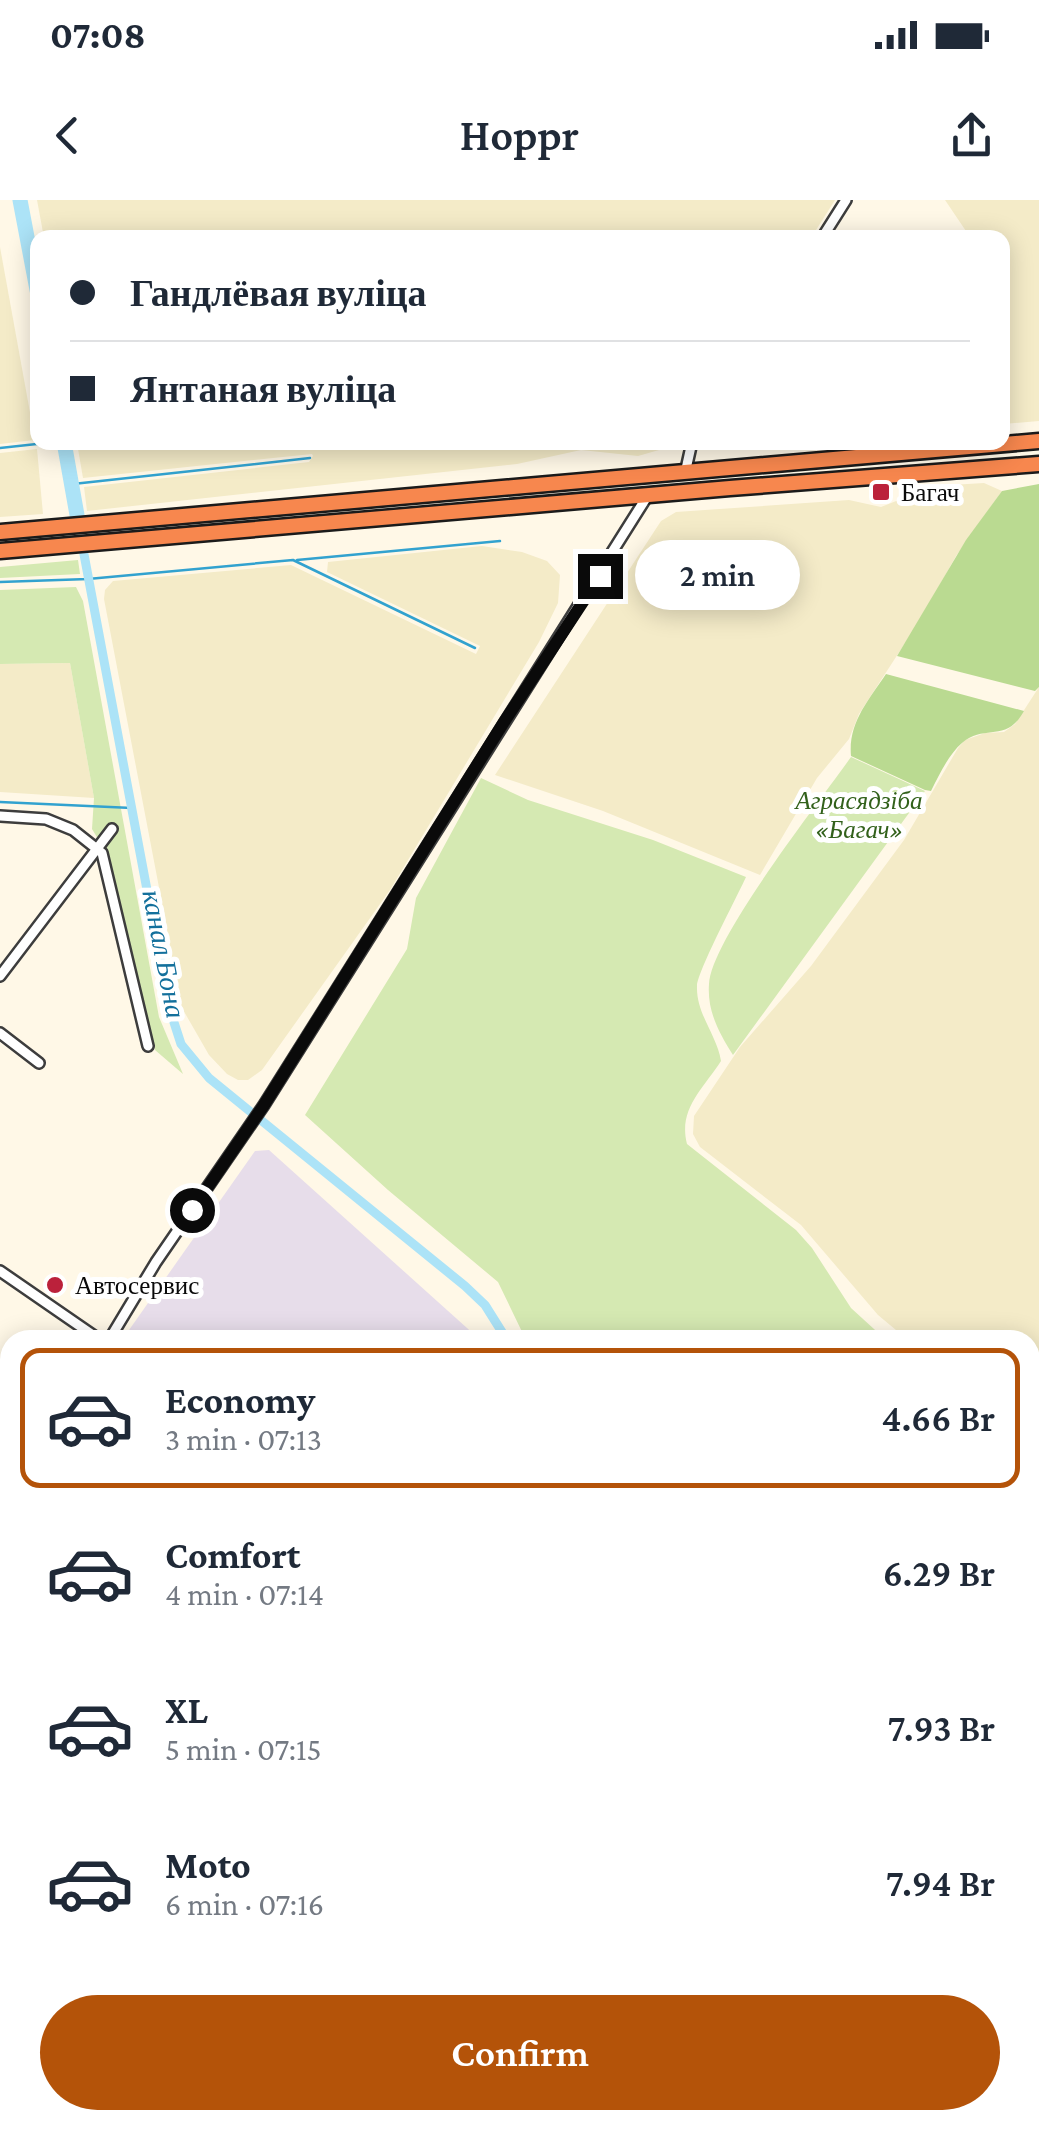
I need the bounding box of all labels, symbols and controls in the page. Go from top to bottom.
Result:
text: 07:08 [50,14,146,56]
icon: back [40,108,95,163]
icon: share [944,108,999,163]
text: Hoppr [460,110,579,160]
text: Гандлёвая вуліца [130,272,427,314]
text: Янтаная вуліца [130,368,396,410]
place label: Багач [901,479,959,506]
marker: Багач [870,481,892,503]
callout: 2 min [635,541,800,611]
route end [578,554,623,599]
text: 2 min [680,557,755,593]
park label: Аграсядзіба «Багач» [793,787,923,843]
water label: канал Бона [136,887,192,1021]
route start [170,1188,215,1233]
place label: Автосервис [75,1272,199,1299]
marker: Автосервис [44,1274,66,1296]
icon: car [45,1373,135,1463]
text: Economy [165,1379,315,1421]
text: 4.66 Br [881,1397,995,1439]
text: 3 min · 07:13 [165,1421,322,1457]
icon: car [45,1528,135,1618]
text: Comfort [165,1534,301,1576]
text: 6.29 Br [883,1552,995,1594]
text: 4 min · 07:14 [165,1576,324,1612]
icon: car [45,1683,135,1773]
text: XL [165,1689,208,1731]
text: 7.93 Br [888,1707,995,1749]
text: 5 min · 07:15 [165,1731,322,1767]
icon: car [45,1838,135,1928]
text: Moto [165,1844,251,1886]
text: 7.94 Br [886,1862,995,1904]
text: 6 min · 07:16 [165,1886,324,1922]
button: Confirm [40,1995,1000,2110]

